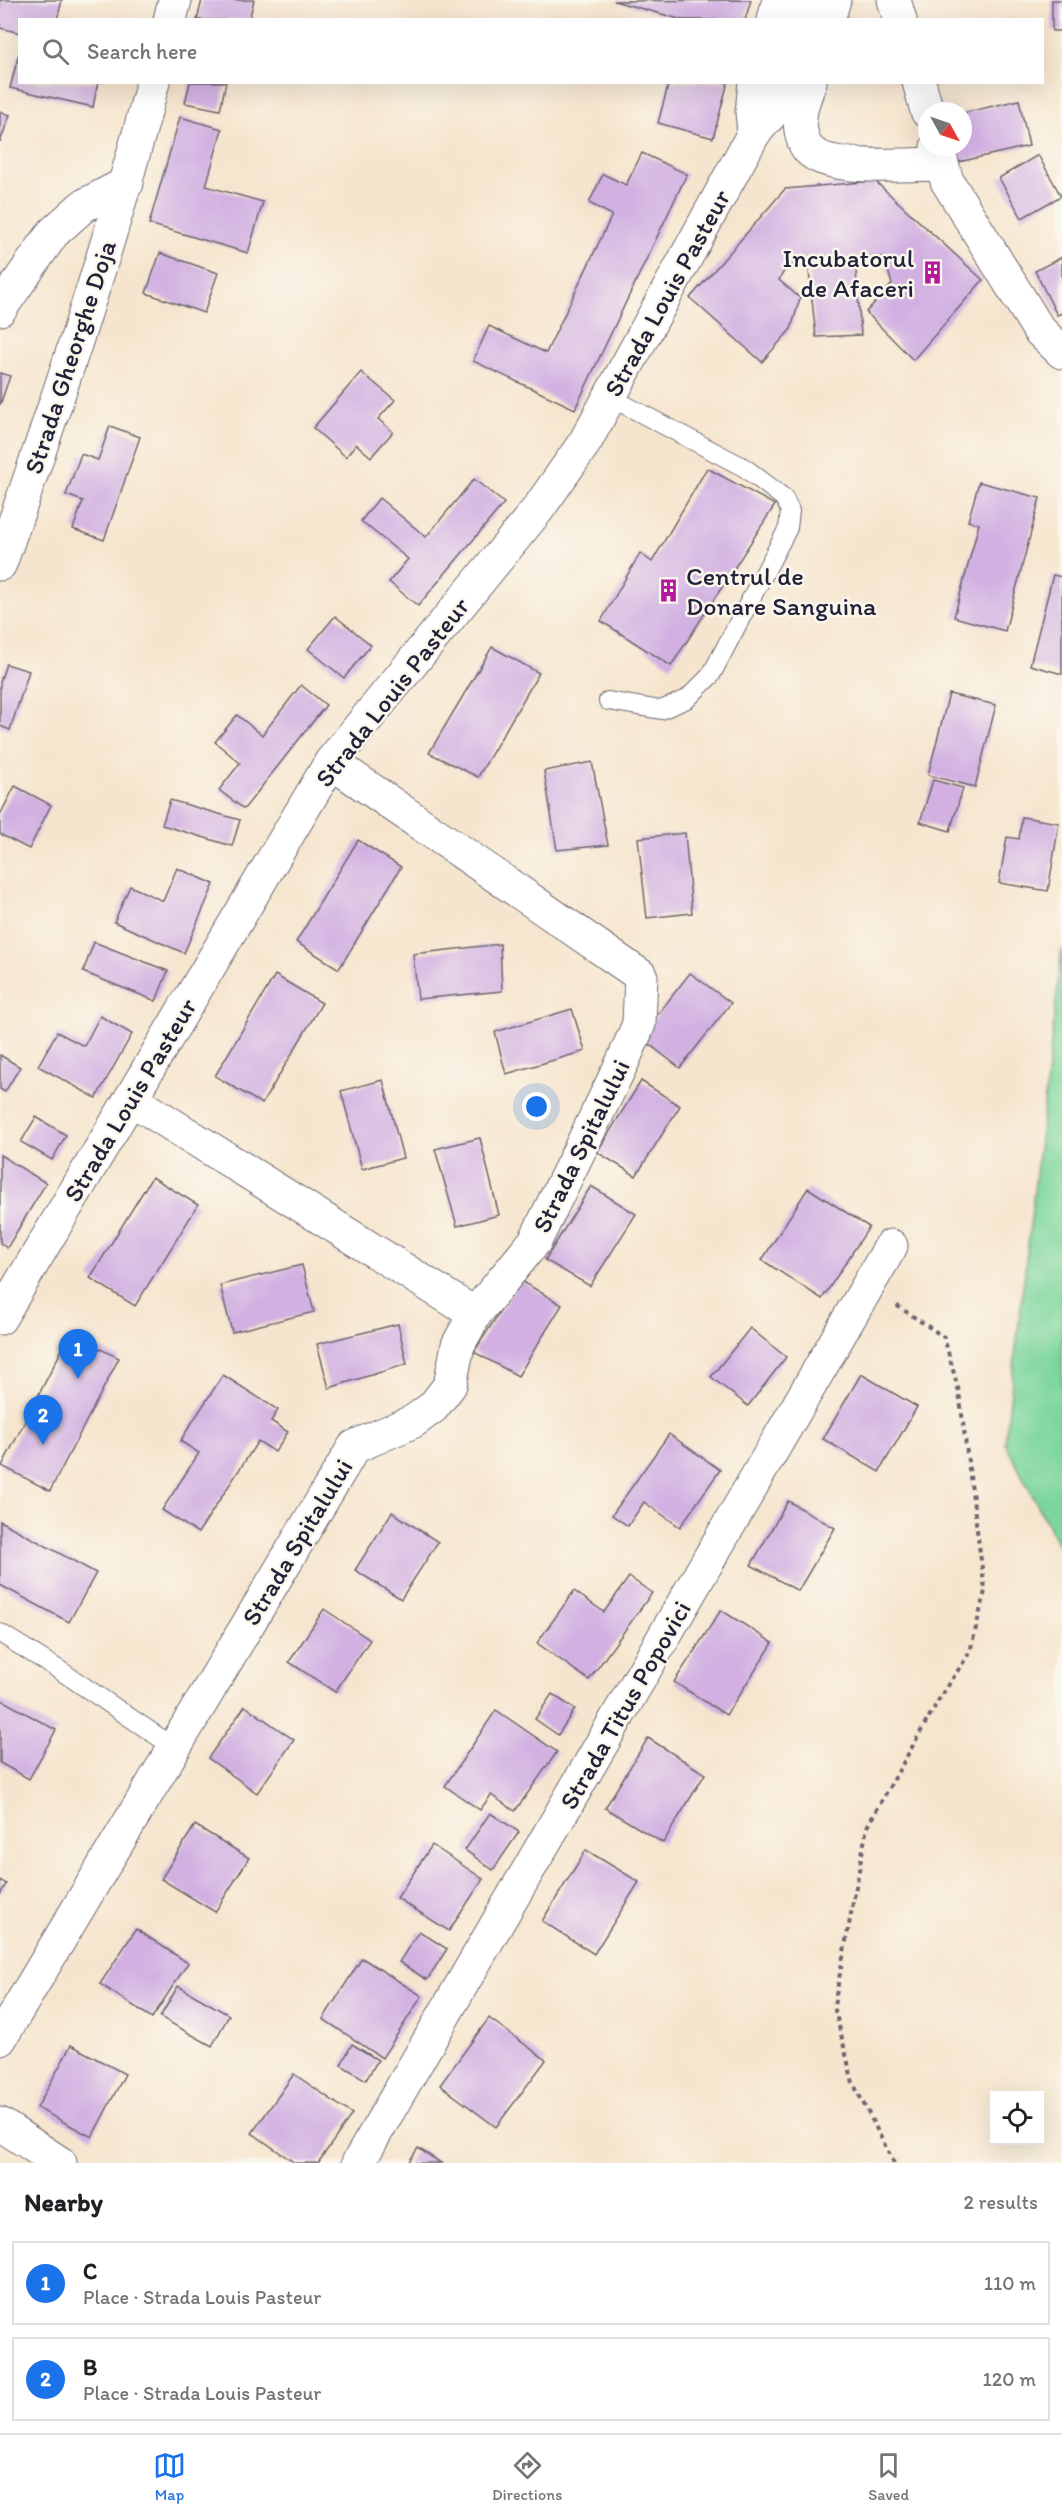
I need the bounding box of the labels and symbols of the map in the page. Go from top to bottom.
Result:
north arrow [918,102,972,156]
street label: Strada Louis Pasteur [597,183,738,402]
street label: Strada Gheorghe Doja [17,236,123,478]
place label: Incubatorul de Afaceri [782,242,914,304]
building icon: Incubatorul de Afaceri [919,260,945,286]
place label: Centrul de Donare Sanguina [686,560,877,622]
building icon: Centrul de Donare Sanguina [655,578,681,604]
street label: Strada Louis Pasteur [308,590,476,793]
street label: Strada Louis Pasteur [57,992,204,1208]
street label: Strada Spitalului [525,1054,637,1238]
your location [522,1092,551,1121]
pin: 1 [58,1330,98,1379]
pin: 2 [24,1396,63,1445]
street label: Strada Spitalului [235,1453,359,1631]
street label: Strada Titus Popovici [552,1595,698,1815]

